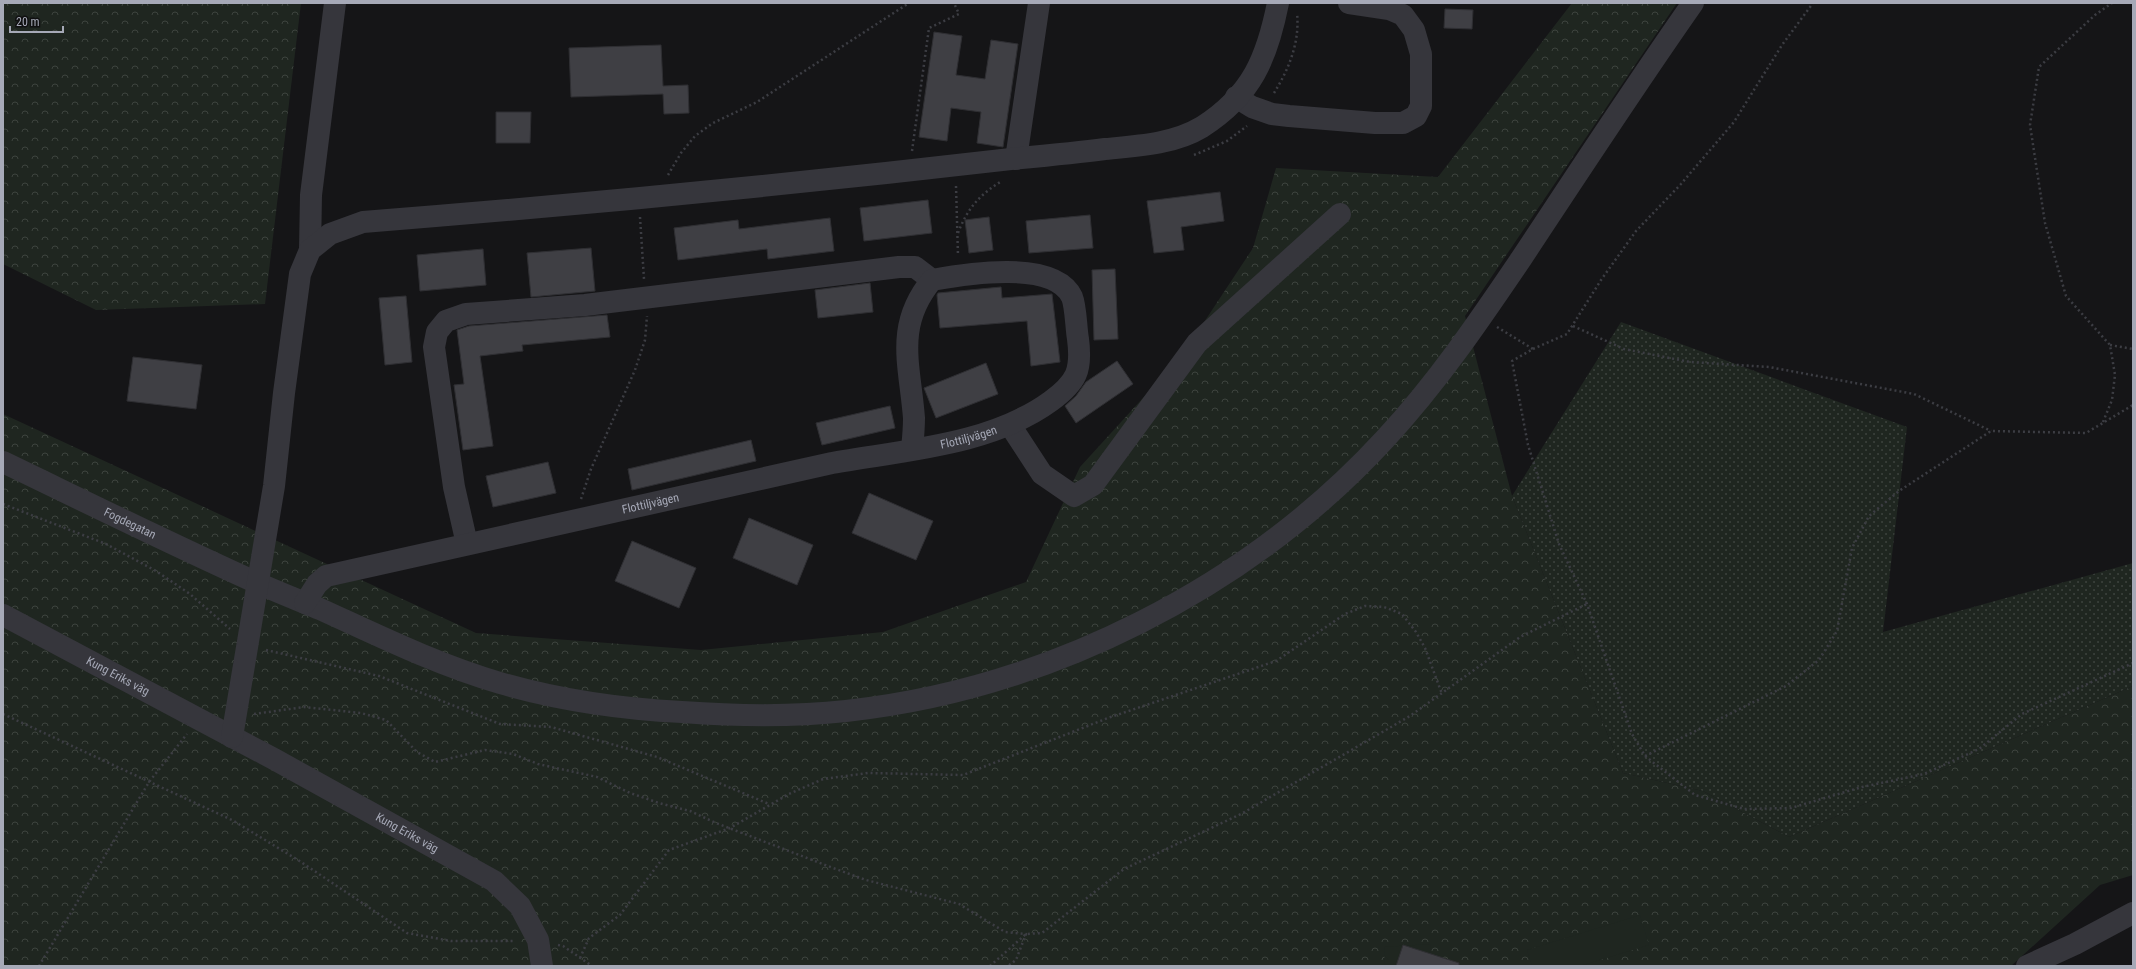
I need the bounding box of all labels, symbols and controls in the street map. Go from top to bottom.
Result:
scale bar [10,8,63,34]
text: 20 m [16,15,40,29]
street label: Flottiljvägen [939,423,999,452]
street label: Flottiljvägen [621,490,681,517]
street label: Fogdegatan [102,505,158,542]
street label: Kung Eriks väg [84,654,152,699]
street label: Kung Eriks väg [373,810,441,856]

